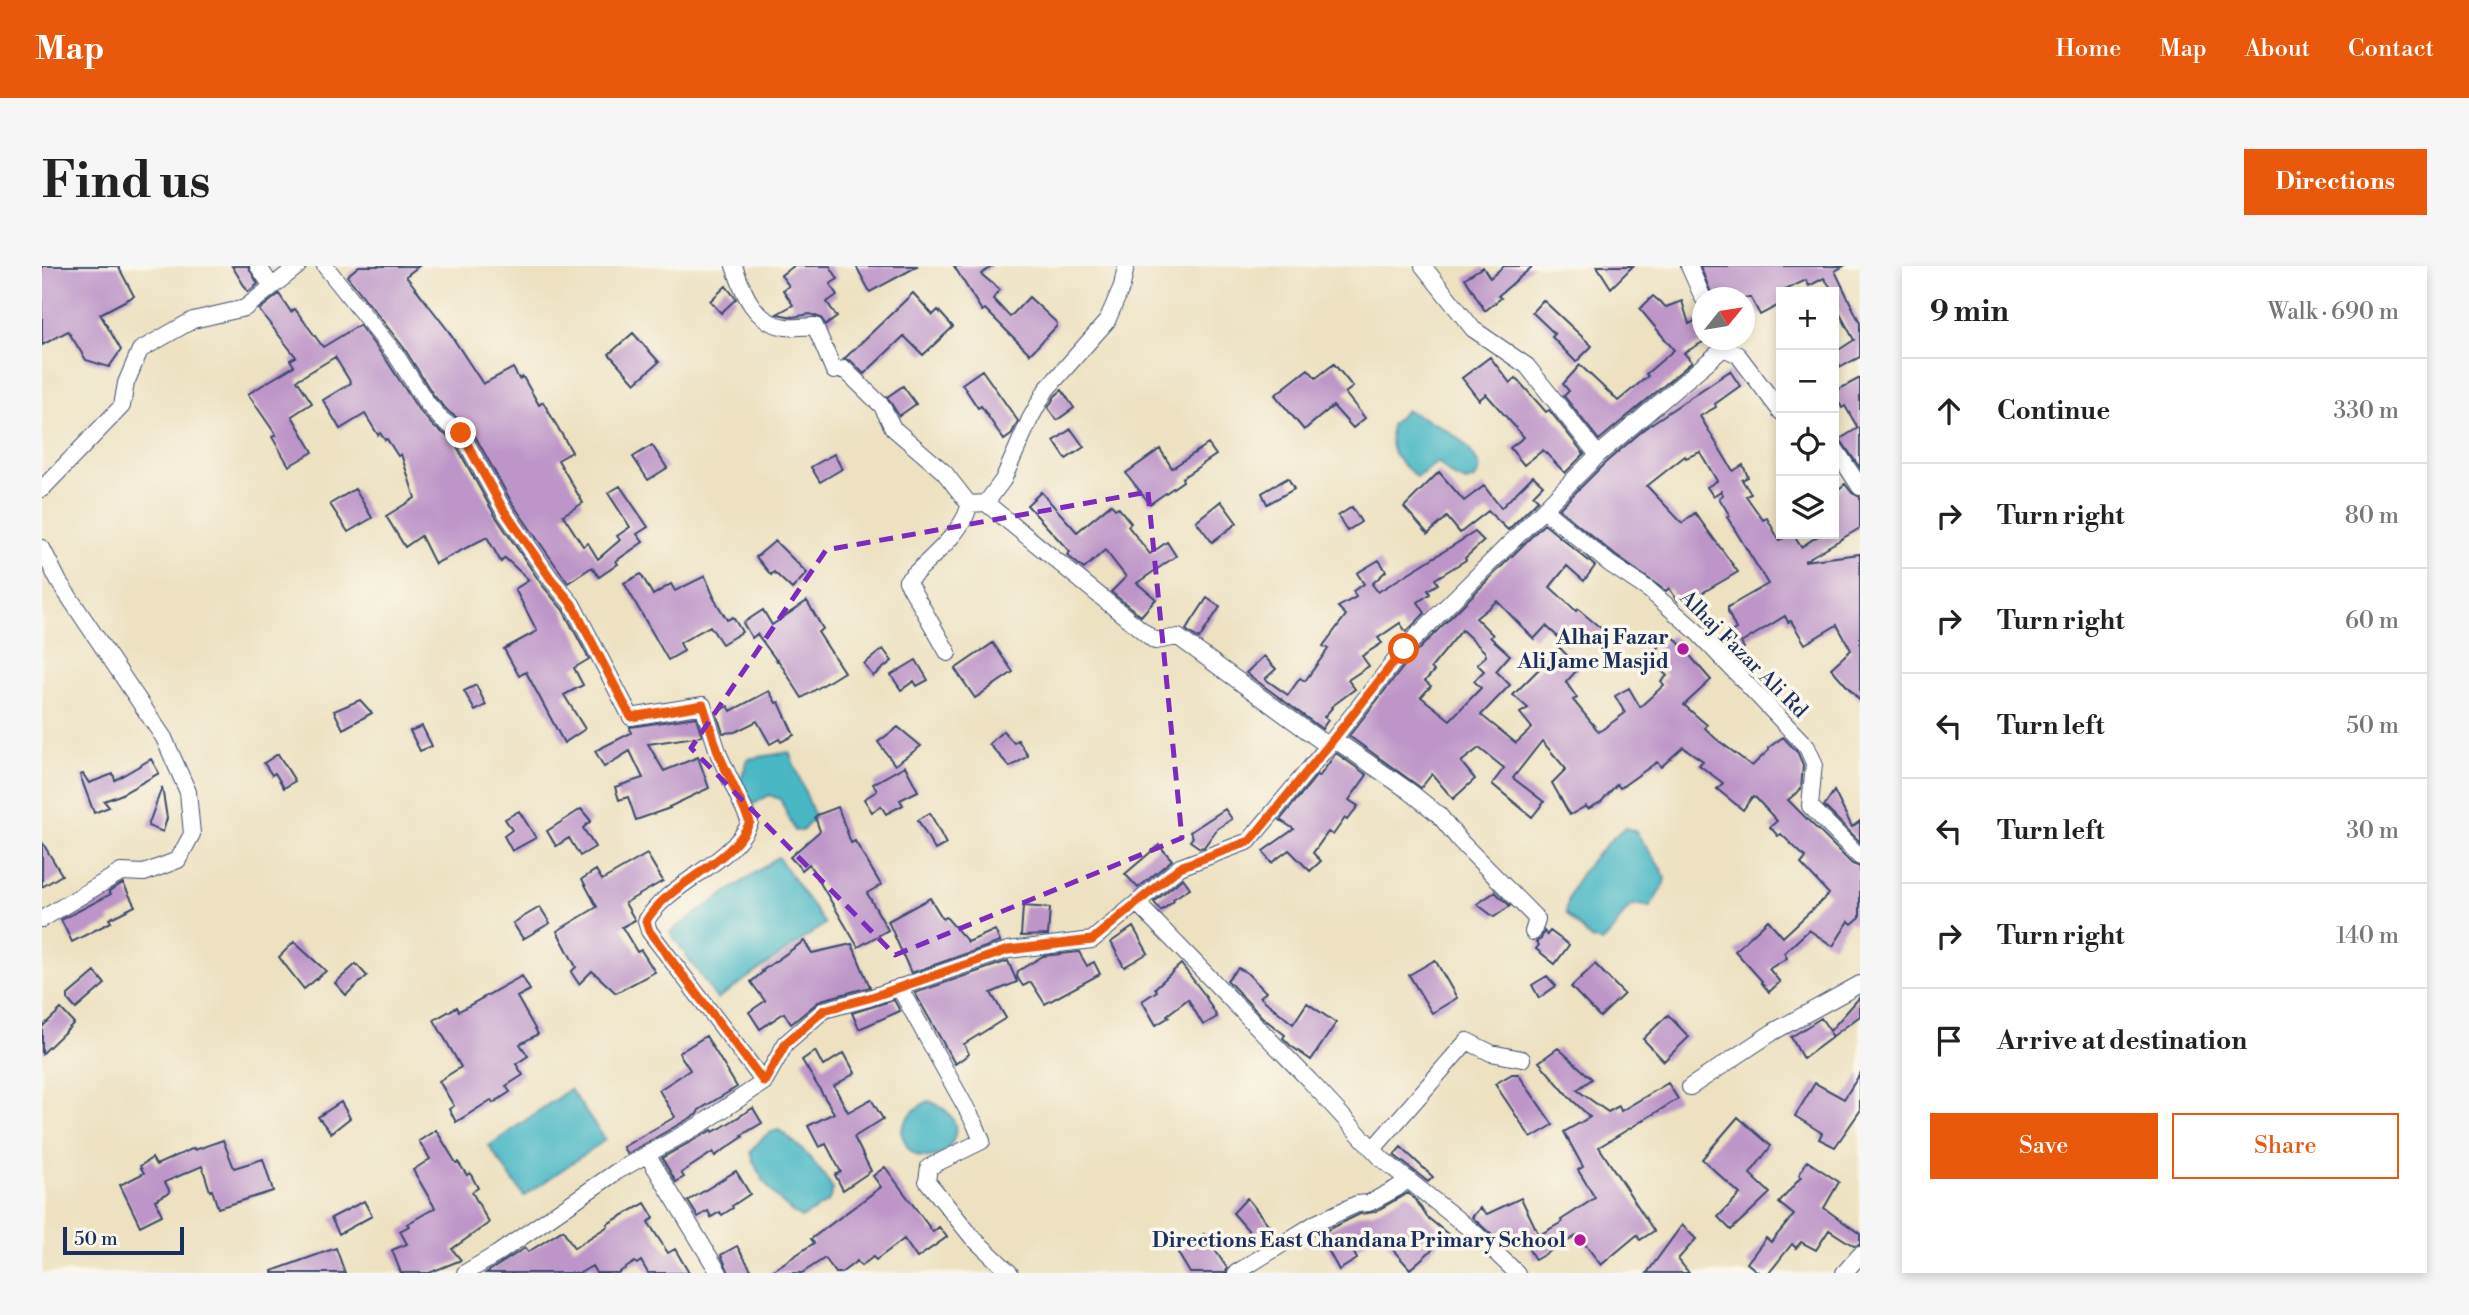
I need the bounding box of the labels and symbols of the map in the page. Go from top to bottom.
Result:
north arrow [1692,287,1755,350]
route end [445,417,476,448]
street label: Alhaj Fazar Ali Rd [1673,585,1813,724]
place label: Alhaj Fazar Ali Jame Masjid [1516,625,1669,675]
route start [1388,633,1419,664]
marker: Alhaj Fazar Ali Jame Masjid [1675,641,1691,657]
scale bar [63,1224,184,1256]
place label: Directions East Chandana Primary School [1152,1228,1566,1254]
marker: Directions East Chandana Primary School [1572,1232,1588,1248]

